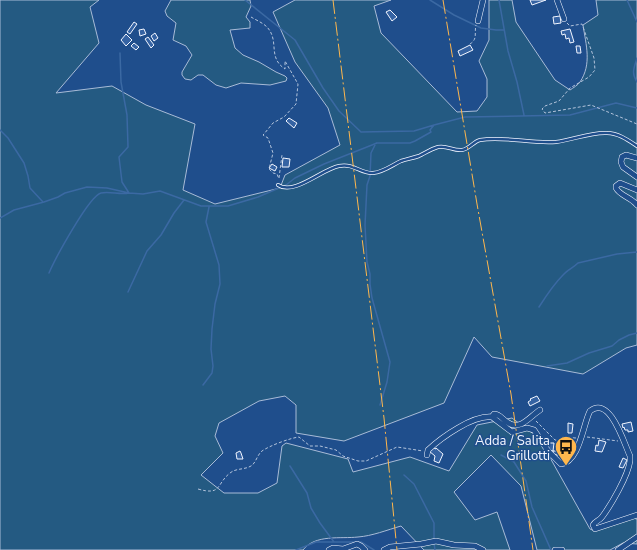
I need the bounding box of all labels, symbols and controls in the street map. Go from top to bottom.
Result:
place label: Adda / Salita Grillotti [475,432,550,465]
bus stop icon: Adda / Salita Grillotti [553,434,579,467]

